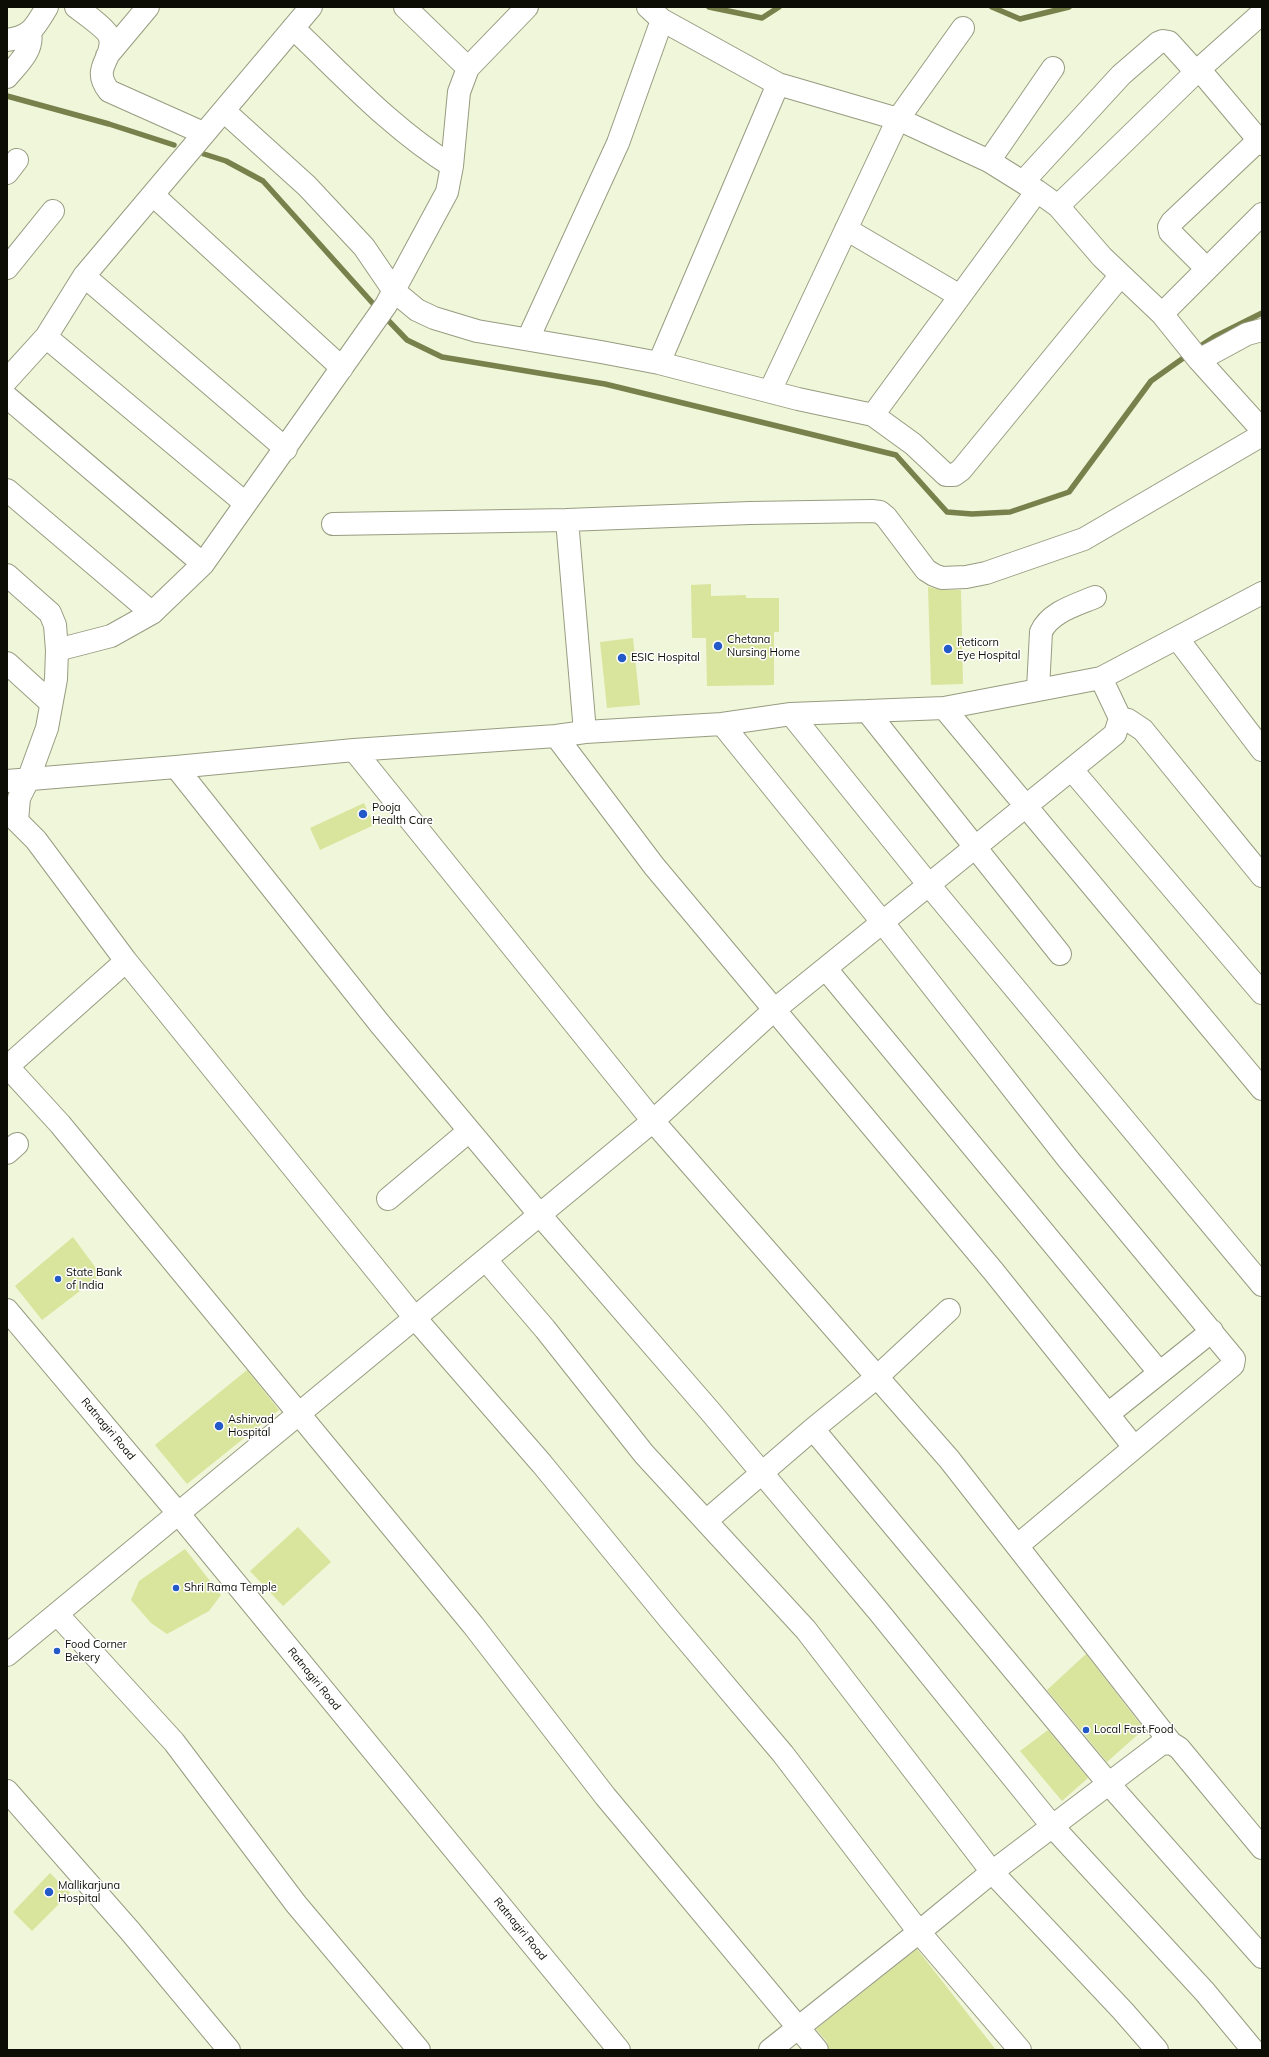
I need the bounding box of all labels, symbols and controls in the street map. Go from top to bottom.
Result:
place label: Chetana Nursing Home [727,633,800,659]
place label: Reticorn Eye Hospital [957,636,1020,662]
marker: Chetana Nursing Home [712,640,724,652]
marker: Reticorn Eye Hospital [942,643,954,655]
place label: ESIC Hospital [631,651,700,665]
marker: ESIC Hospital [616,652,628,664]
place label: Pooja Health Care [372,801,433,827]
marker: Pooja Health Care [357,808,369,820]
place label: State Bank of India [66,1266,122,1292]
marker: State Bank of India [53,1274,63,1284]
street label: Ratnagiri Road [78,1395,138,1463]
place label: Ashirvad Hospital [228,1413,274,1439]
marker: Ashirvad Hospital [213,1420,225,1432]
place label: Shri Rama Temple [184,1581,277,1595]
marker: Shri Rama Temple [171,1583,181,1593]
place label: Food Corner Bekery [65,1638,127,1664]
street label: Ratnagiri Road [285,1645,343,1713]
marker: Food Corner Bekery [52,1646,62,1656]
place label: Local Fast Food [1094,1723,1174,1737]
marker: Local Fast Food [1081,1725,1091,1735]
place label: Mallikarjuna Hospital [58,1879,120,1905]
marker: Mallikarjuna Hospital [43,1886,55,1898]
street label: Ratnagiri Road [491,1895,549,1963]

